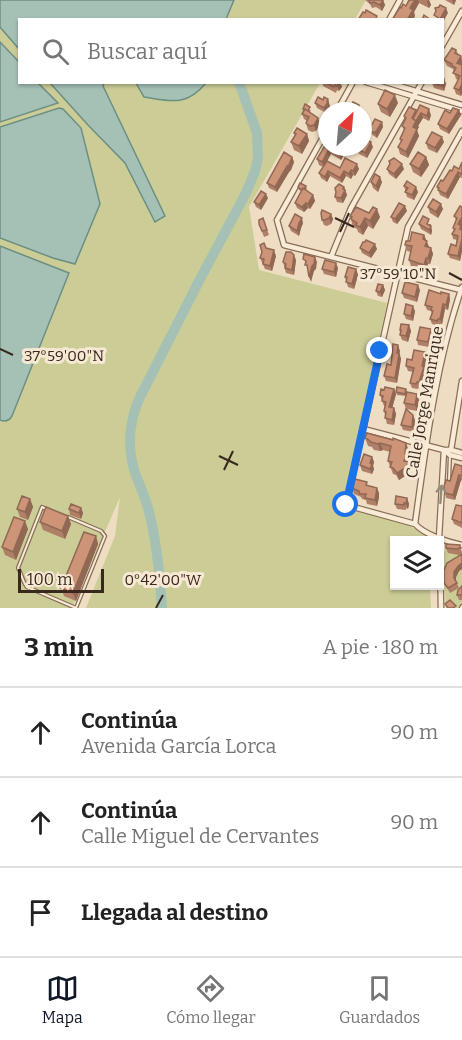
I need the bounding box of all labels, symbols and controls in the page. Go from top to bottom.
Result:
search box [18,18,444,84]
icon: search [39,35,72,68]
text: Buscar aquí [87,38,207,65]
north arrow [318,102,372,156]
text: 37°59'10"N [360,265,436,283]
street label: Calle Jorge Manrique [402,325,447,480]
route end [366,337,392,363]
text: 37°59'00"N [24,347,104,365]
one-way arrow [436,484,447,504]
route start [332,491,358,517]
map controls [390,536,444,590]
button: layers [390,536,444,590]
scale bar [18,566,104,594]
text: 100 m [27,570,72,589]
text: 0°42'00"W [125,571,202,589]
text: 3 min [24,632,93,663]
text: A pie · 180 m [323,635,438,659]
text: Continúa [81,707,177,734]
icon: ahead [24,716,57,749]
text: 90 m [390,720,438,744]
text: Avenida García Lorca [81,734,276,758]
text: Continúa [81,797,177,824]
icon: ahead [24,806,57,839]
text: 90 m [390,810,438,834]
text: Calle Miguel de Cervantes [81,824,319,848]
icon: arrive [24,896,57,929]
text: Llegada al destino [81,899,268,926]
tab: Mapa [42,972,83,1027]
tab: Cómo llegar [166,972,255,1027]
tab: Guardados [339,972,420,1027]

